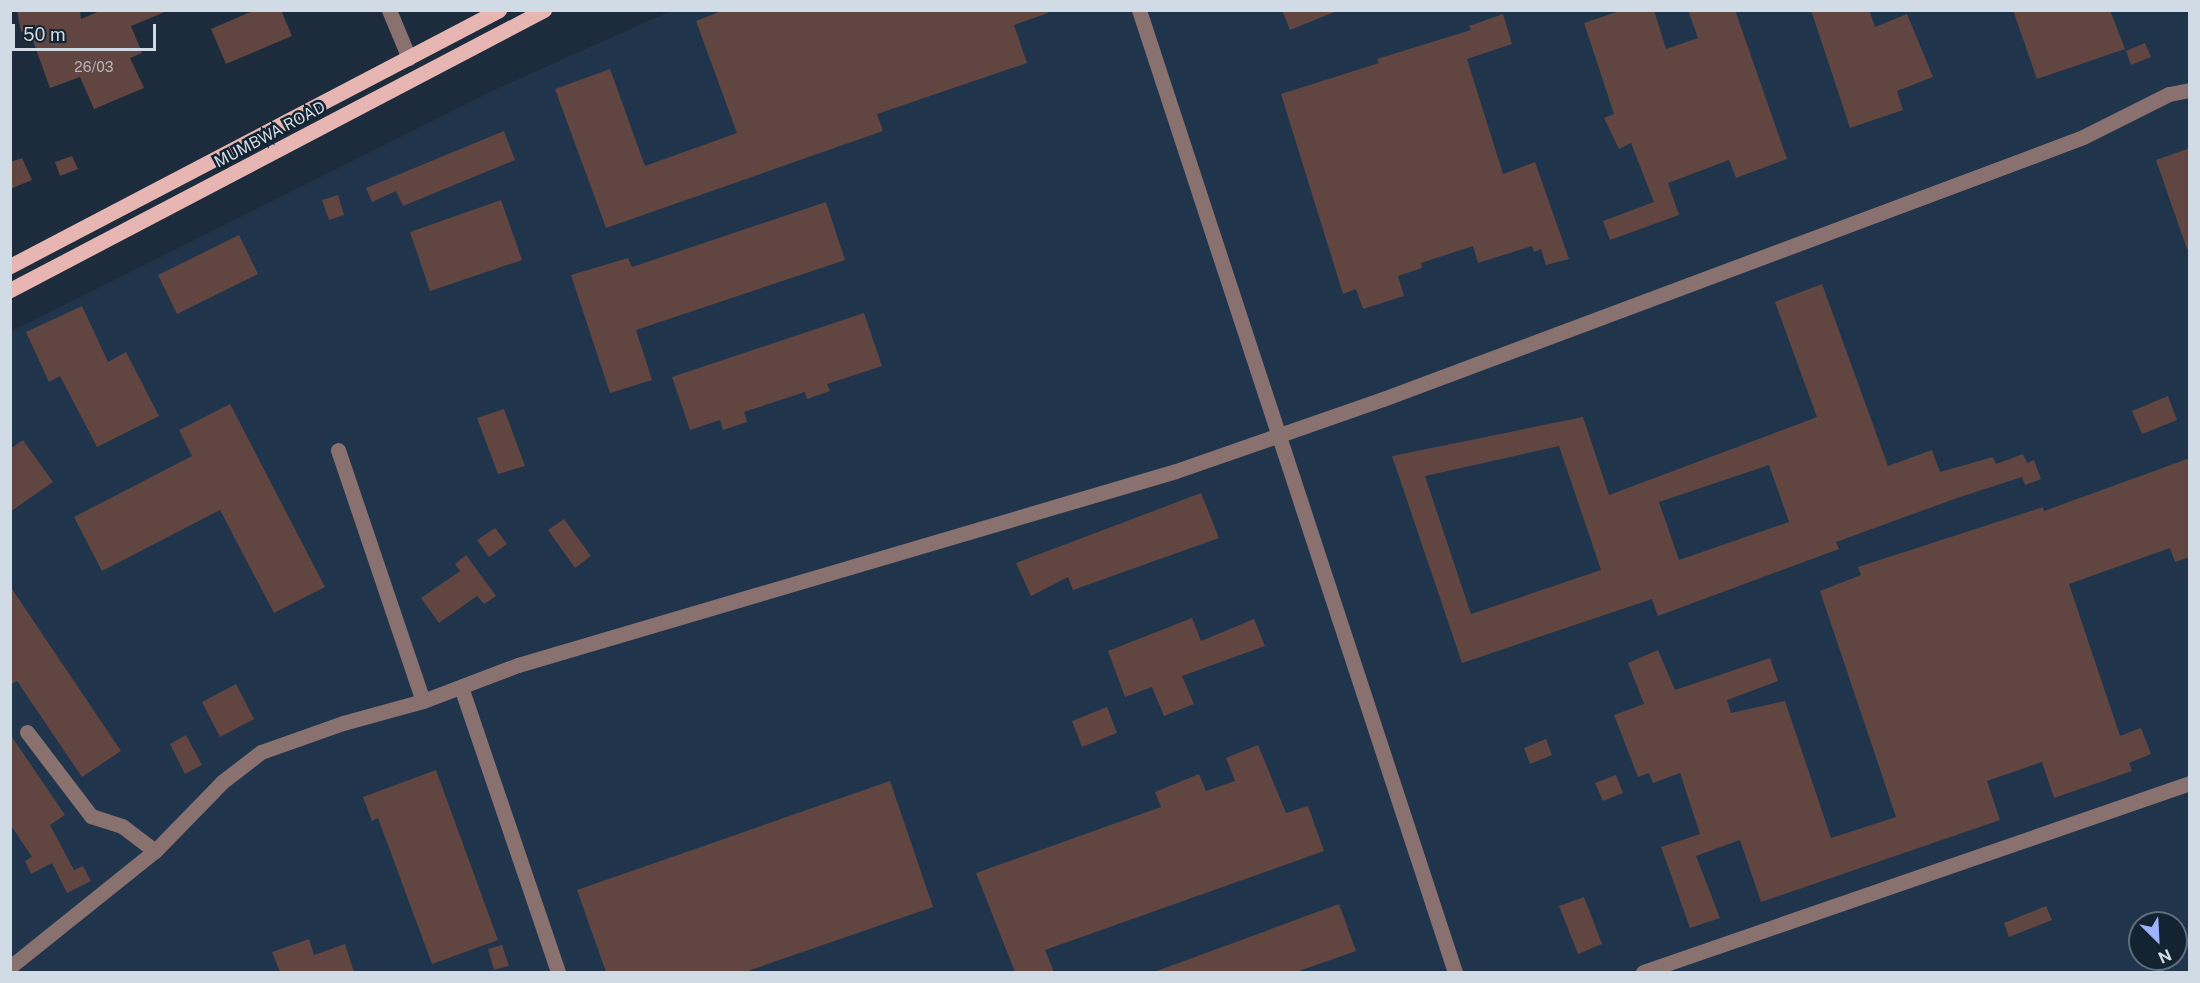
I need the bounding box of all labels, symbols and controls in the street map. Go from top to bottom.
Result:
scale bar [15,12,159,50]
text: 50 m [23,24,66,45]
house number: 26/03 [74,59,114,75]
street label: MUMBWA ROAD [211,98,329,172]
north arrow [2128,911,2188,971]
text: N [2155,945,2174,967]

